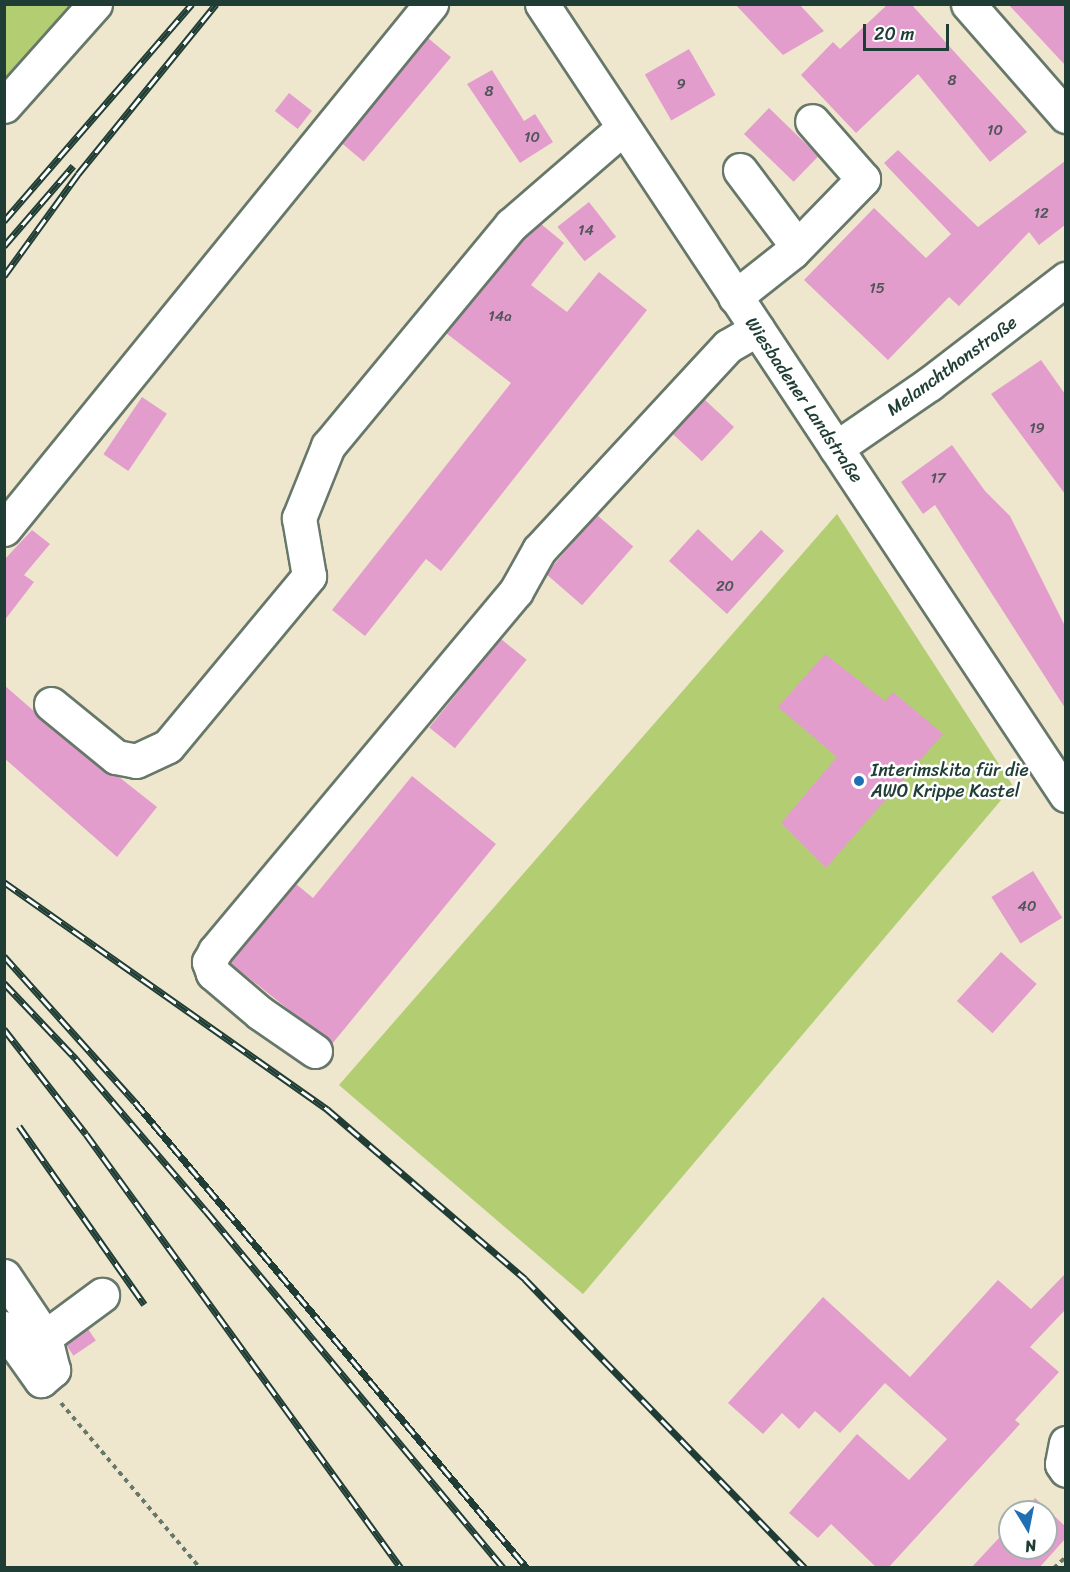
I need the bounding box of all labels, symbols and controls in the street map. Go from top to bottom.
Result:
scale bar [866,12,952,50]
text: 20 m [874,18,914,50]
house number: 8 [947,72,957,90]
house number: 9 [676,76,686,94]
house number: 8 [484,83,494,101]
house number: 10 [987,122,1003,140]
house number: 10 [524,129,540,147]
house number: 12 [1033,205,1049,223]
house number: 14 [578,222,594,240]
house number: 15 [869,280,885,298]
house number: 14a [488,308,512,326]
street label: Melanchthonstraße [883,311,1021,421]
street label: Wiesbadener Landstraße [741,314,867,486]
house number: 19 [1029,420,1045,438]
house number: 17 [931,470,945,488]
house number: 20 [716,578,734,596]
place label: Interimskita für die AWO Krippe Kastel [871,760,1029,802]
marker: Interimskita für die AWO Krippe Kastel [852,774,866,788]
house number: 40 [1018,898,1036,916]
north arrow [998,1500,1058,1560]
text: N [1023,1531,1039,1561]

